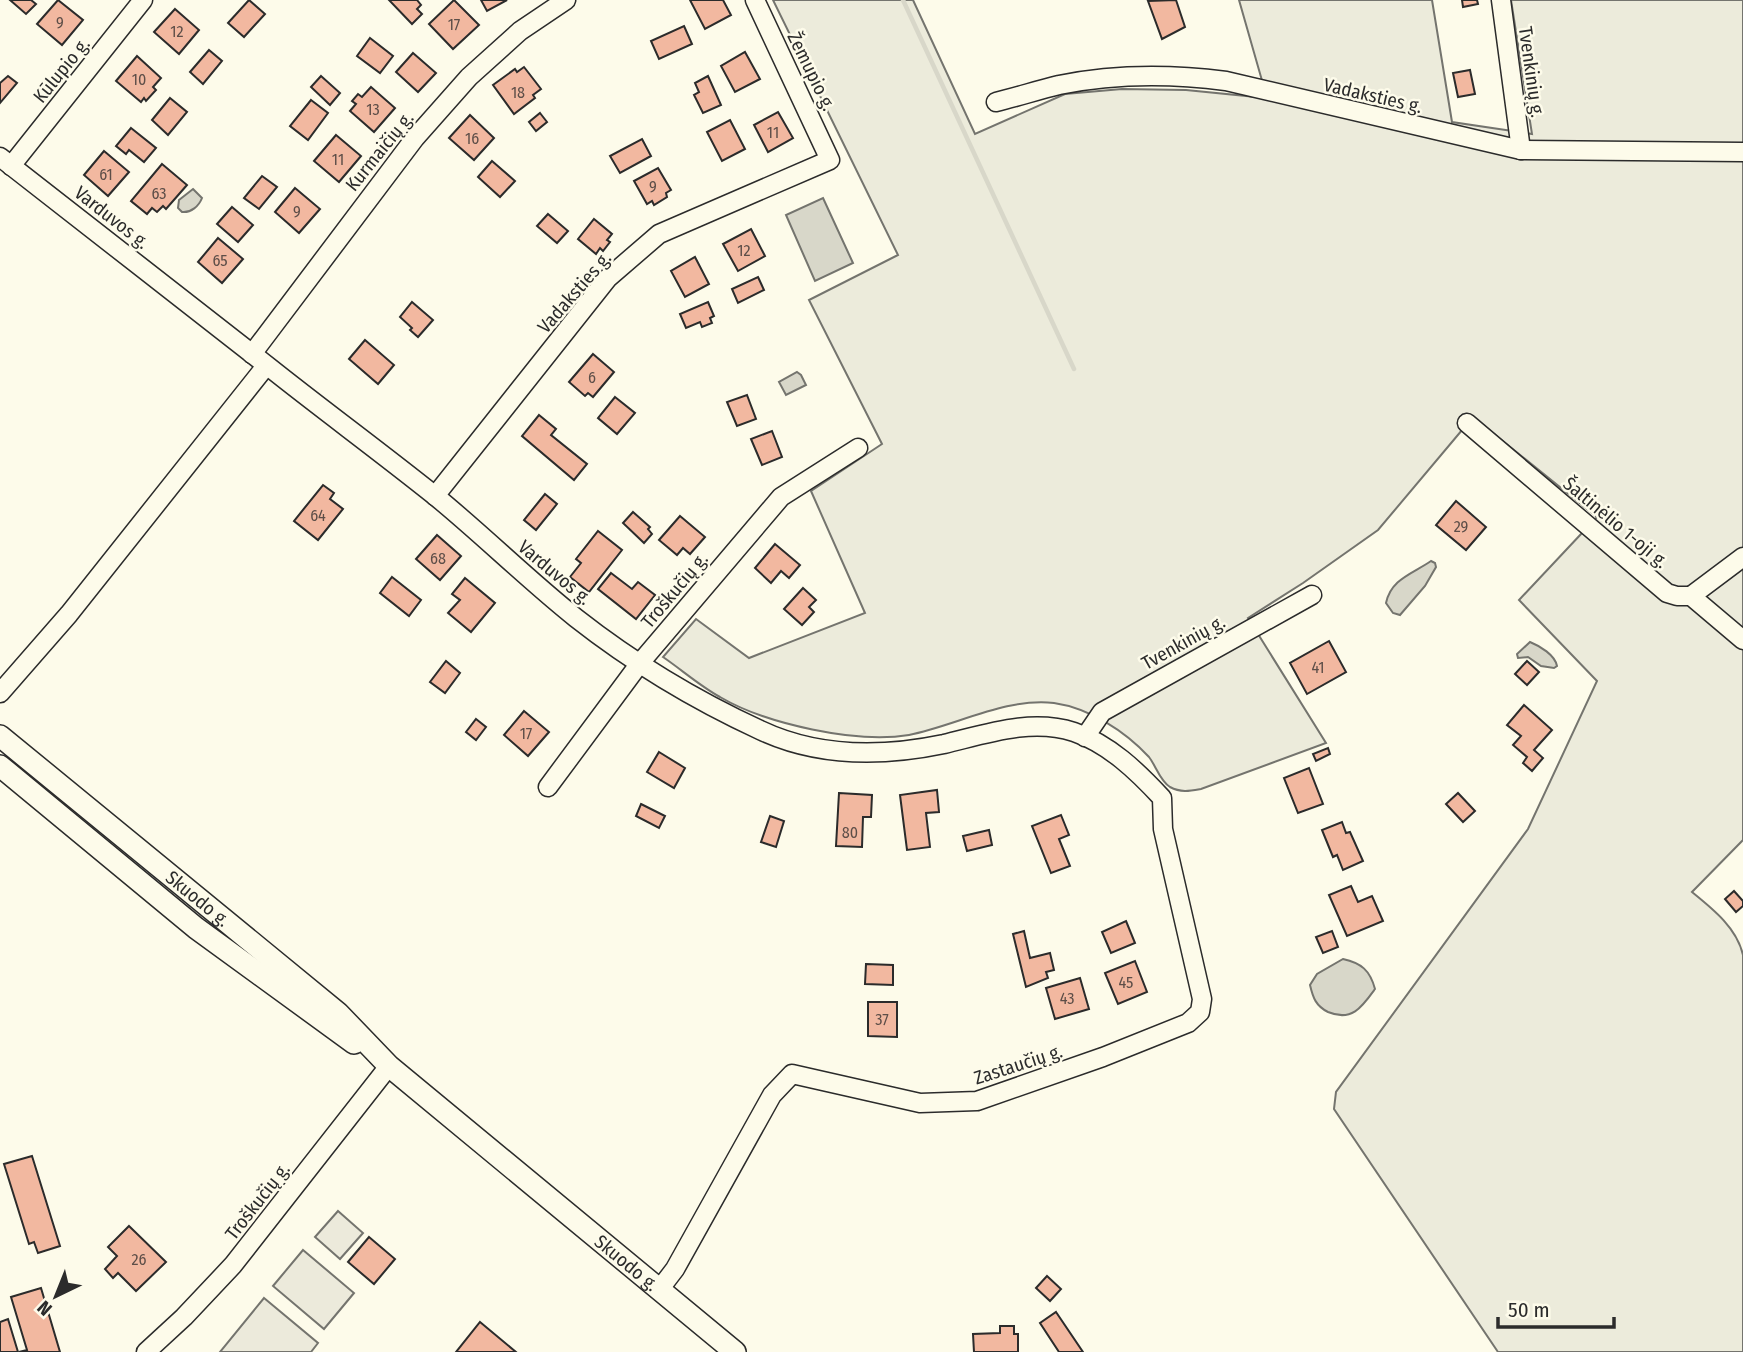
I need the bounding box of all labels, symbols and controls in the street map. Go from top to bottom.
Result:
house number: 9 [56,13,64,32]
house number: 17 [448,15,461,34]
house number: 12 [170,22,184,41]
street label: Tvenkinių g. [1514,25,1549,119]
street label: Žemupio g. [783,28,840,114]
street label: Kūlupio g. [28,33,95,108]
house number: 10 [132,70,146,89]
street label: Vadaksties g. [1321,73,1424,118]
house number: 18 [511,83,525,102]
house number: 13 [366,100,380,119]
street label: Kurmaičių g. [340,107,418,196]
house number: 11 [767,123,779,142]
house number: 16 [465,129,479,148]
house number: 11 [332,150,344,169]
house number: 61 [99,165,113,184]
house number: 9 [649,177,657,196]
street label: Varduvos g. [70,181,154,254]
house number: 63 [151,184,167,203]
house number: 9 [293,202,301,221]
house number: 12 [737,241,751,260]
street label: Vadaksties g. [533,247,616,338]
house number: 65 [212,251,228,270]
house number: 6 [588,368,596,387]
street label: Šaltinėlio 1-oji g. [1559,472,1673,573]
house number: 64 [310,506,326,525]
house number: 29 [1454,517,1469,536]
street label: Varduvos g. [513,535,596,610]
street label: Troškučių g. [636,548,713,633]
house number: 68 [430,549,446,568]
street label: Tvenkinių g. [1138,610,1229,675]
house number: 41 [1311,658,1325,677]
house number: 17 [520,724,533,743]
house number: 80 [842,823,858,842]
street label: Skuodo g. [161,866,234,932]
house number: 45 [1119,973,1133,992]
house number: 43 [1060,989,1074,1008]
house number: 37 [875,1010,889,1029]
street label: Zastaučių g. [971,1039,1065,1090]
street label: Troškučių g. [220,1158,295,1244]
street label: Skuodo g. [590,1230,663,1296]
house number: 26 [132,1250,147,1269]
north arrow [21,1261,91,1331]
scale bar [1498,1286,1614,1330]
text: N [33,1296,57,1320]
text: 50 m [1508,1297,1550,1323]

